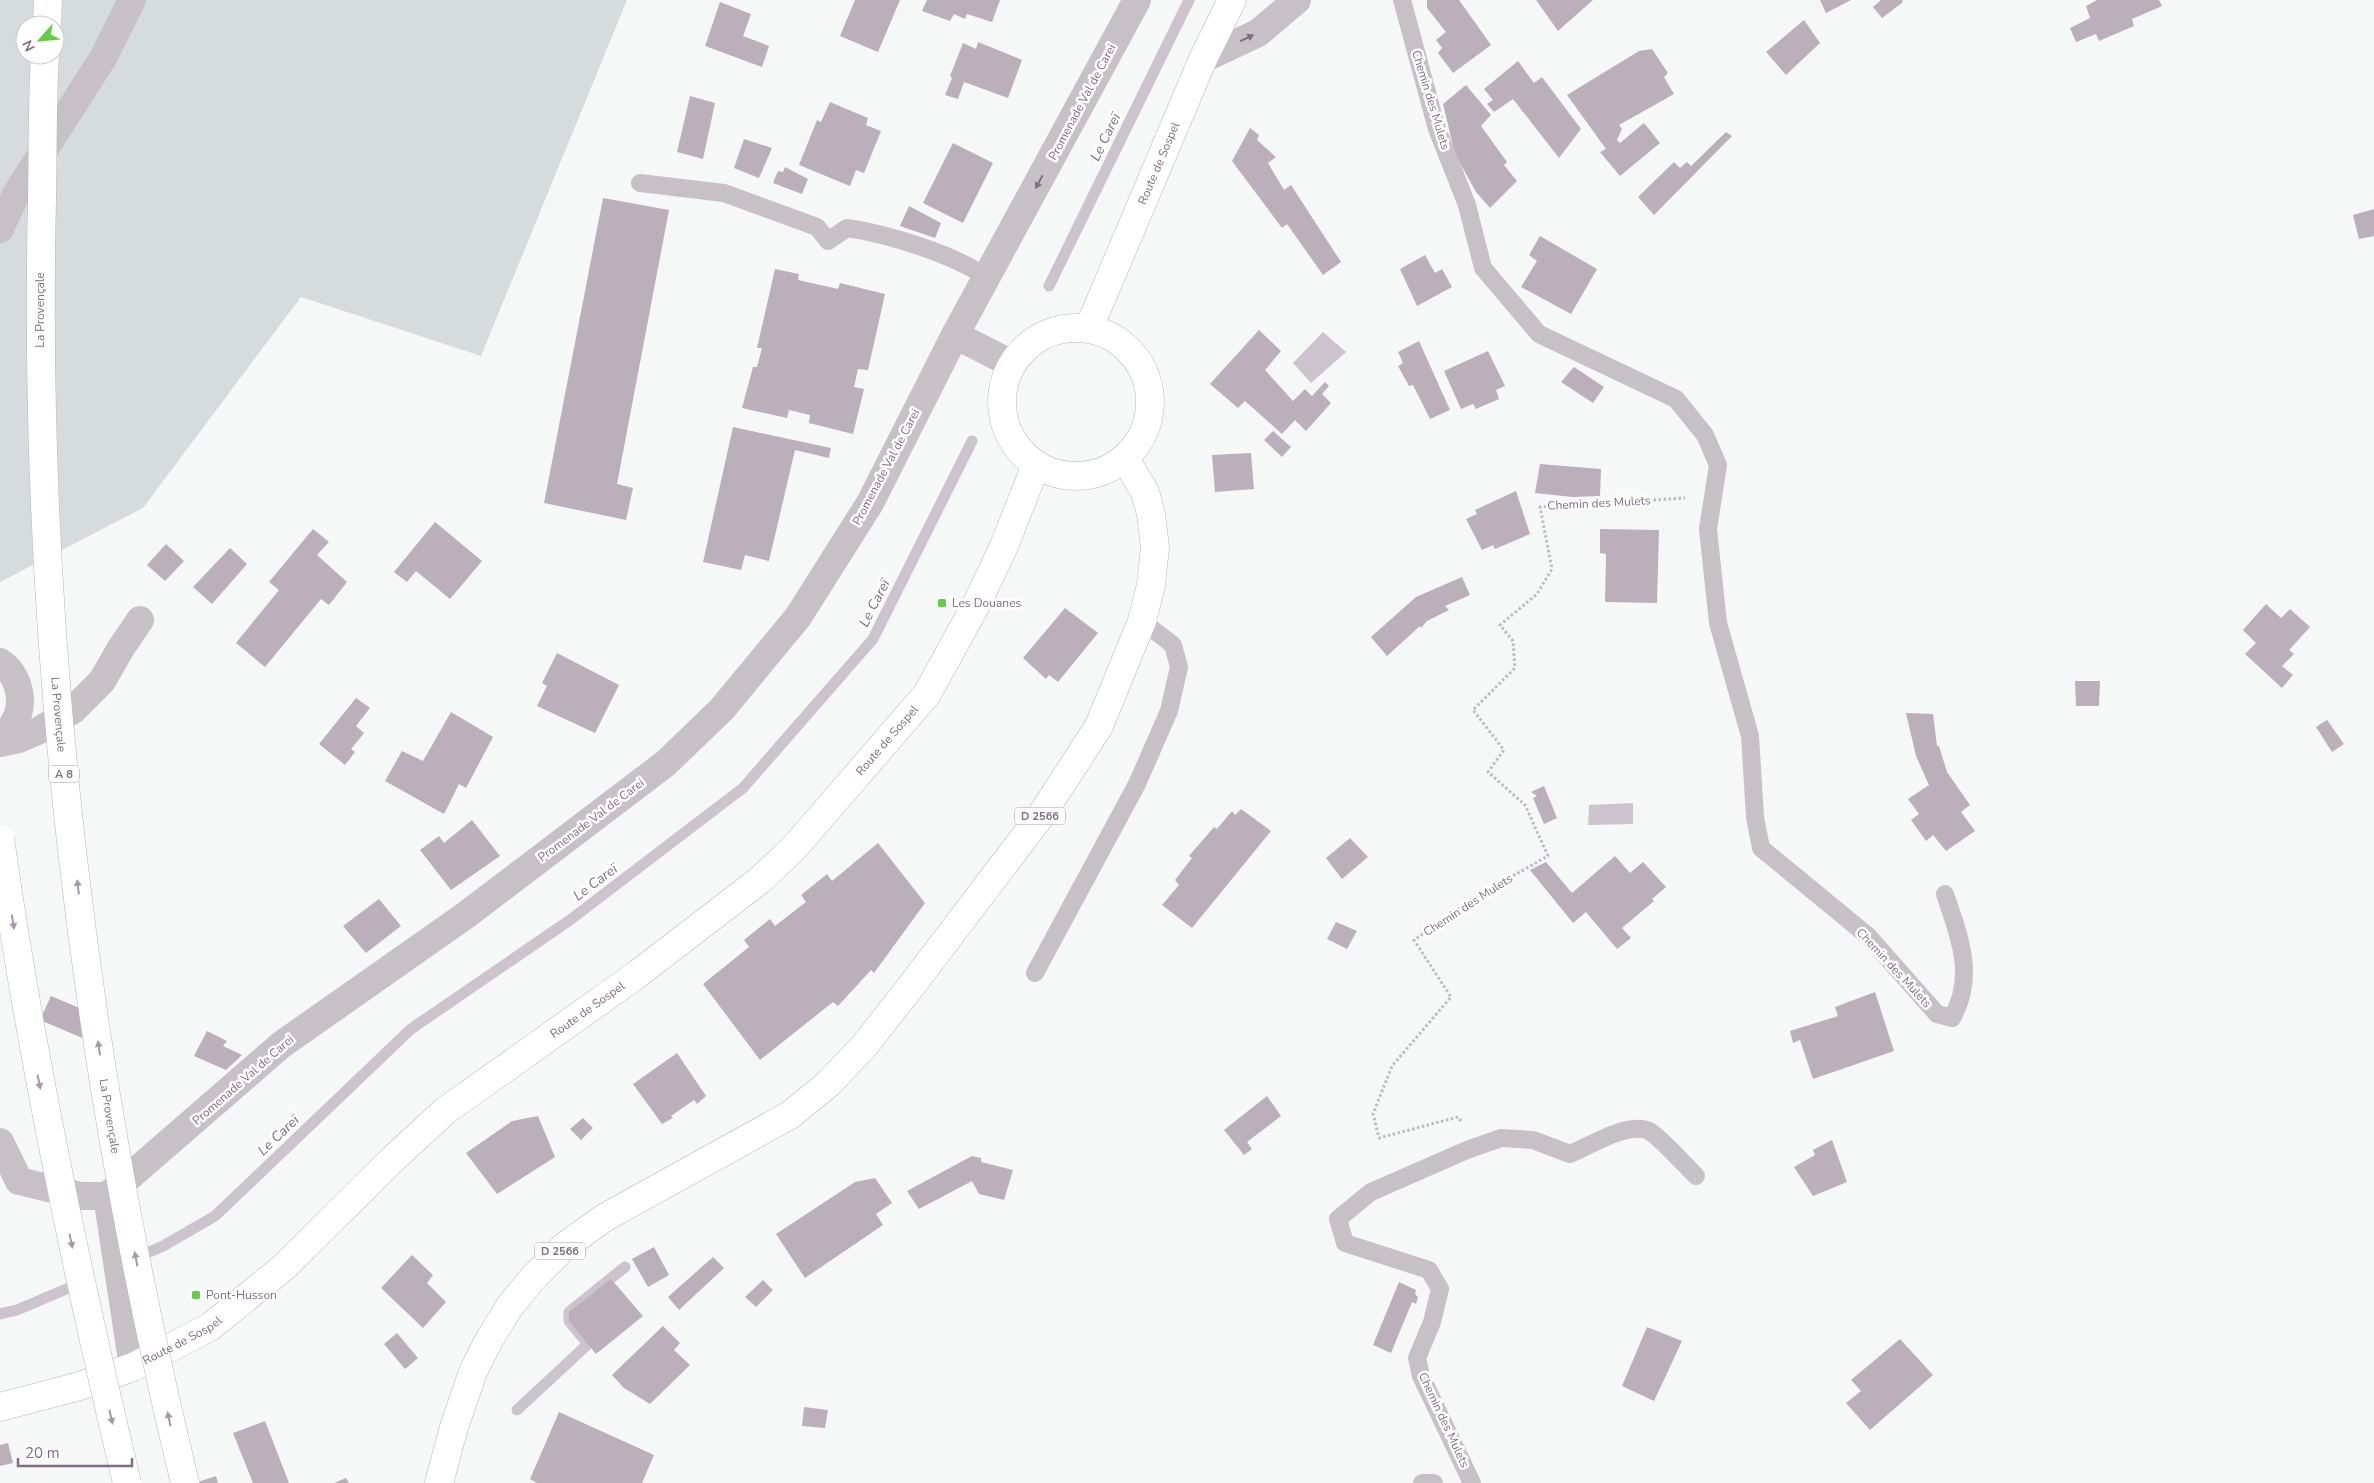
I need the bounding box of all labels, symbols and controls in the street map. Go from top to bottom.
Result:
north arrow [15,15,65,65]
one-way arrow [1240,34,1254,42]
text: N [18,37,40,55]
street label: Promenade Val de Carei [1045,41,1119,163]
street label: Chemin des Mulets [1408,48,1454,152]
water label: Le Careï [1086,109,1126,164]
street label: Route de Sospel [1134,119,1184,207]
one-way arrow [1035,174,1043,189]
street label: La Provençale [32,272,48,348]
street label: Promenade Val de Carei [849,406,923,528]
street label: Chemin des Mulets [1547,492,1651,514]
water label: Le Careï [854,575,895,630]
place label: Les Douanes [952,595,1022,611]
marker: Les Douanes [936,597,948,609]
street label: La Provençale [47,676,70,753]
street label: Route de Sospel [852,701,922,779]
road number: A 8 [49,766,79,782]
street label: Promenade Val de Carei [535,775,647,865]
road number: D 2566 [1015,808,1065,824]
water label: Le Careï [569,858,623,905]
street label: Chemin des Mulets [1420,870,1516,940]
one-way arrow [74,878,82,894]
one-way arrow [9,914,17,930]
street label: Chemin des Mulets [1853,925,1935,1011]
street label: Route de Sospel [547,977,628,1042]
street label: Promenade Val de Carei [189,1032,297,1128]
one-way arrow [95,1039,103,1055]
one-way arrow [36,1074,44,1090]
street label: La Provençale [95,1078,124,1155]
water label: Le Careï [253,1110,304,1160]
one-way arrow [67,1234,75,1249]
road number: D 2566 [535,1242,585,1260]
one-way arrow [132,1251,140,1267]
place label: Pont-Husson [206,1287,277,1303]
marker: Pont-Husson [190,1289,202,1301]
street label: Route de Sospel [140,1312,226,1369]
street label: Chemin des Mulets [1415,1370,1473,1470]
one-way arrow [107,1409,115,1424]
one-way arrow [165,1410,173,1426]
scale bar [18,1436,131,1468]
text: 20 m [25,1443,60,1463]

